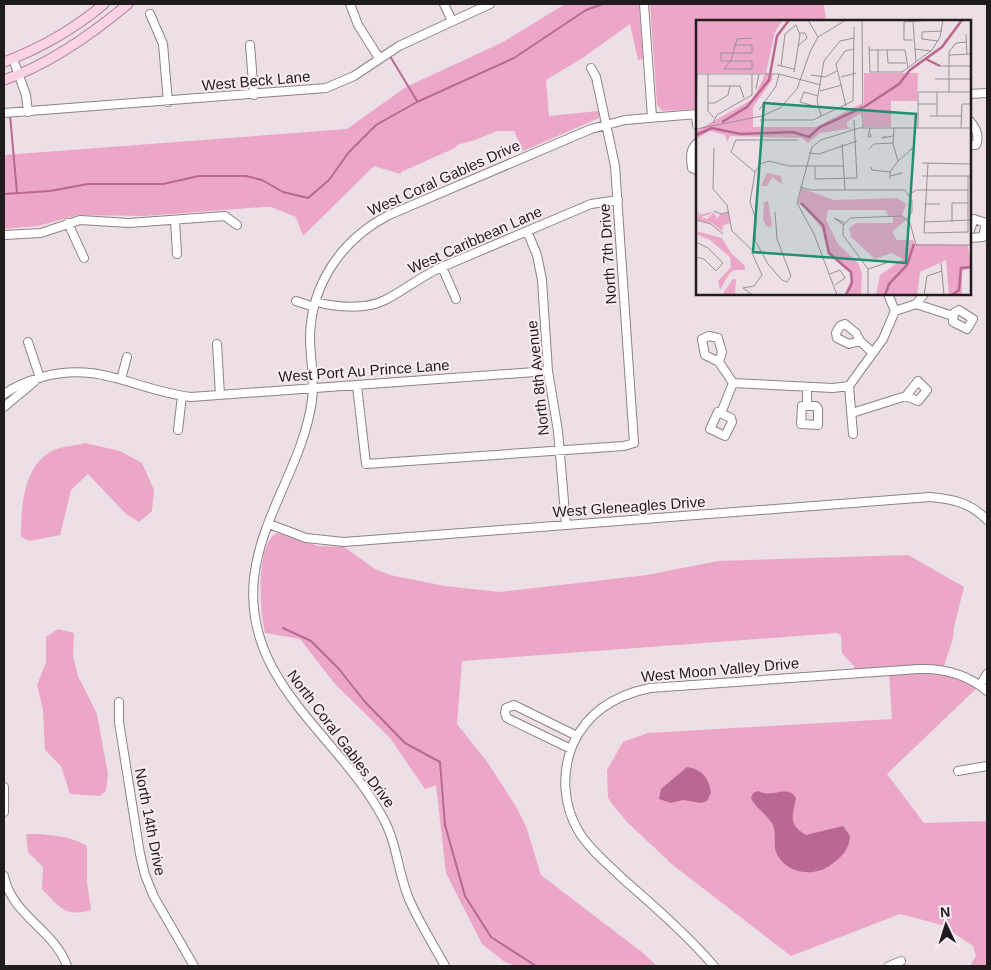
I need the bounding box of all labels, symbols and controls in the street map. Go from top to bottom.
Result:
inset map [696,20,971,295]
street label: West Beck Lane [201,67,311,94]
street label: West Coral Gables Drive [365,136,523,219]
street label: West Caribbean Lane [405,202,544,277]
street label: North 7th Drive [596,203,619,305]
street label: North 8th Avenue [523,320,552,436]
street label: West Port Au Prince Lane [278,356,450,385]
street label: West Gleneagles Drive [552,493,706,520]
street label: West Moon Valley Drive [640,654,800,685]
street label: North Coral Gables Drive [284,667,399,811]
street label: North 14th Drive [132,767,169,877]
north arrow [921,900,971,950]
text: N [939,904,951,920]

